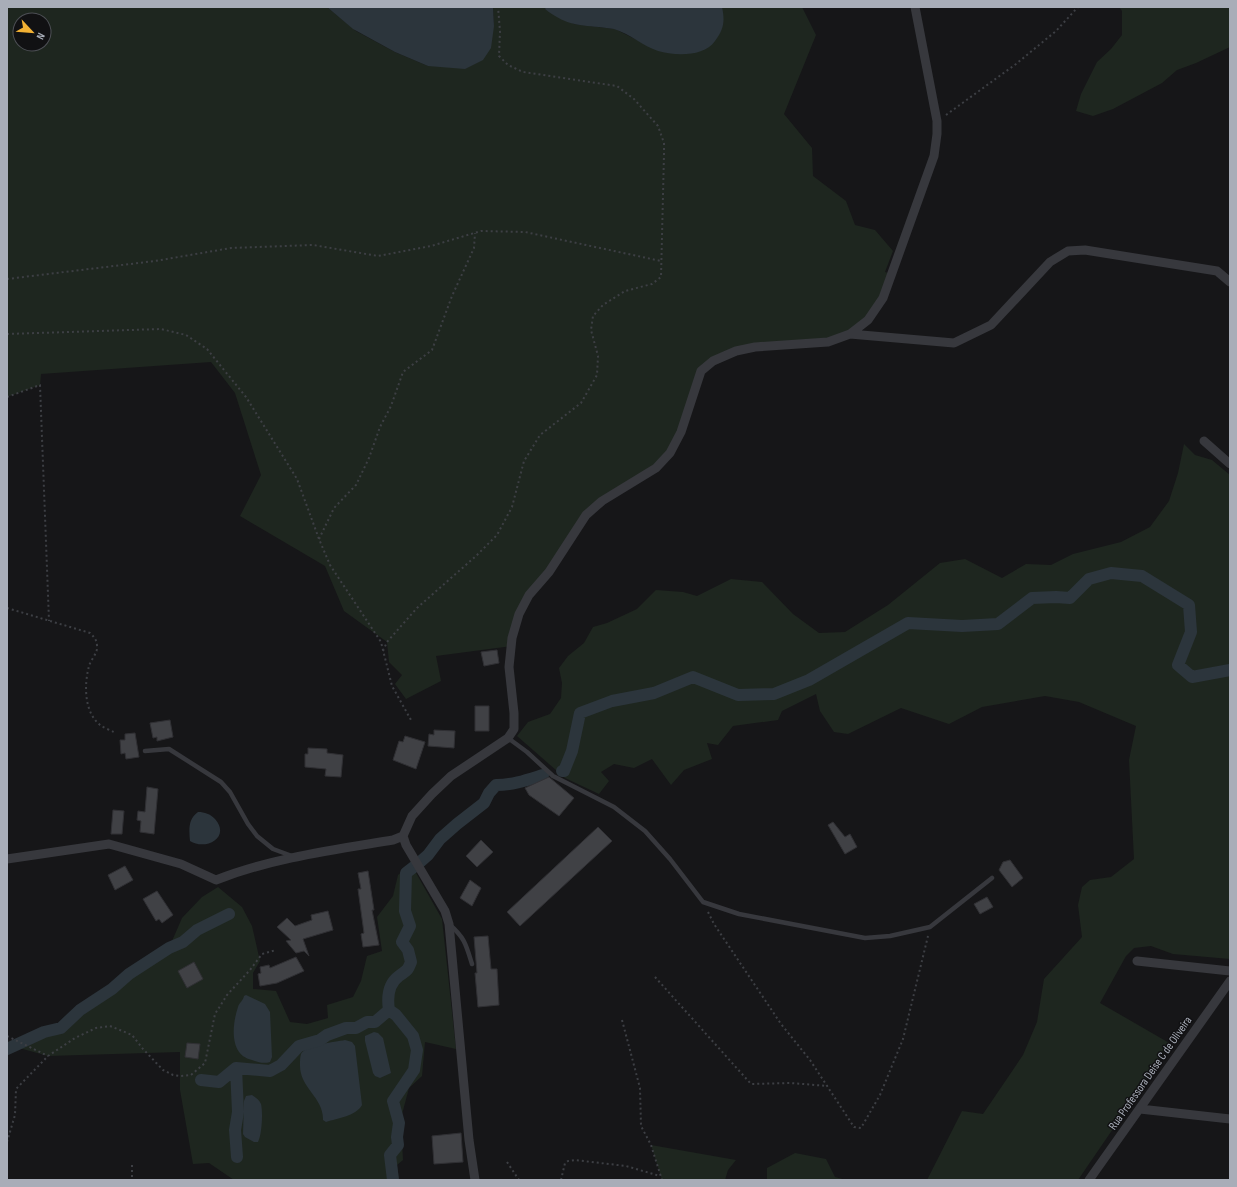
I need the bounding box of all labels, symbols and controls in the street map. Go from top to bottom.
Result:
north arrow [12,12,52,52]
text: N [33,31,48,42]
street label: Rua Professora Deise C de Oliveira [1105,1013,1196,1133]

